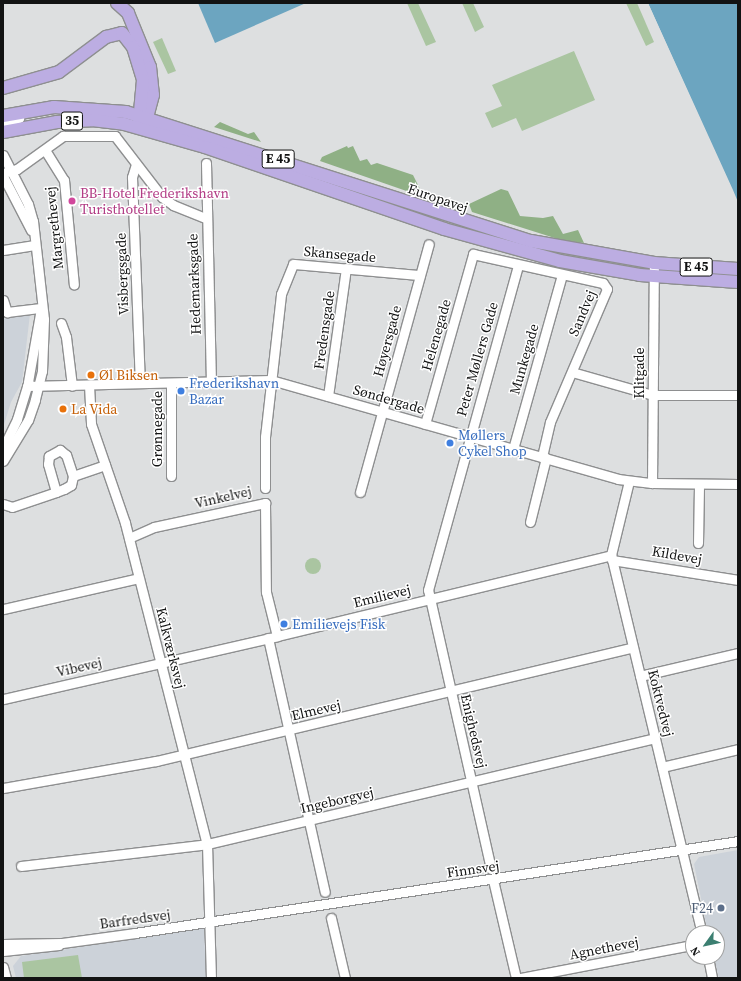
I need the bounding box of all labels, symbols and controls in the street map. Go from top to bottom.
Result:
road number: 35 [60,110,84,132]
road number: E 45 [261,148,295,170]
street label: Europavej [406,180,470,216]
place label: BB-Hotel Frederikshavn Turisthotellet [80,185,229,218]
street label: Margrethevej [41,186,67,270]
marker: BB-Hotel Frederikshavn Turisthotellet [67,196,77,206]
street label: Visbergsgade [112,232,132,316]
street label: Hedemarksgade [184,233,204,335]
street label: Skansegade [303,242,377,266]
road number: E 45 [679,256,713,278]
street label: Sandvej [565,287,599,339]
street label: Fredensgade [310,289,338,371]
street label: Helenegade [418,297,454,373]
street label: Peter Møllers Gade [453,300,501,418]
street label: Høyersgade [369,303,405,379]
street label: Munkegade [506,322,542,396]
street label: Klitgade [631,347,647,399]
place label: Øl Biksen [99,367,159,383]
marker: Øl Biksen [86,370,96,380]
place label: Frederikshavn Bazar [189,375,279,408]
street label: Søndergade [351,381,427,417]
marker: Frederikshavn Bazar [176,386,186,396]
street label: Grønnegade [149,391,165,467]
place label: La Vida [71,401,118,417]
marker: La Vida [58,404,68,414]
place label: Møllers Cykel Shop [458,427,527,460]
marker: Møllers Cykel Shop [445,438,455,448]
street label: Vinkelvej [193,482,253,512]
street label: Kildevej [651,542,703,568]
street label: Emilievej [352,581,412,611]
street label: Kalkværksvej [153,606,189,690]
place label: Emilievejs Fisk [292,616,385,632]
marker: Emilievejs Fisk [279,619,289,629]
street label: Vibevej [55,654,103,680]
street label: Koktvedvej [645,668,677,738]
street label: Enighedsvej [457,692,491,770]
street label: Elmevej [290,696,342,724]
street label: Ingeborgvej [299,783,375,817]
street label: Finnsvej [446,857,500,881]
place label: F24 [691,900,713,916]
marker: F24 [716,903,726,913]
street label: Barfredsvej [98,906,172,932]
north arrow [685,925,725,965]
street label: Agnethevej [568,933,640,963]
text: N [687,944,704,959]

